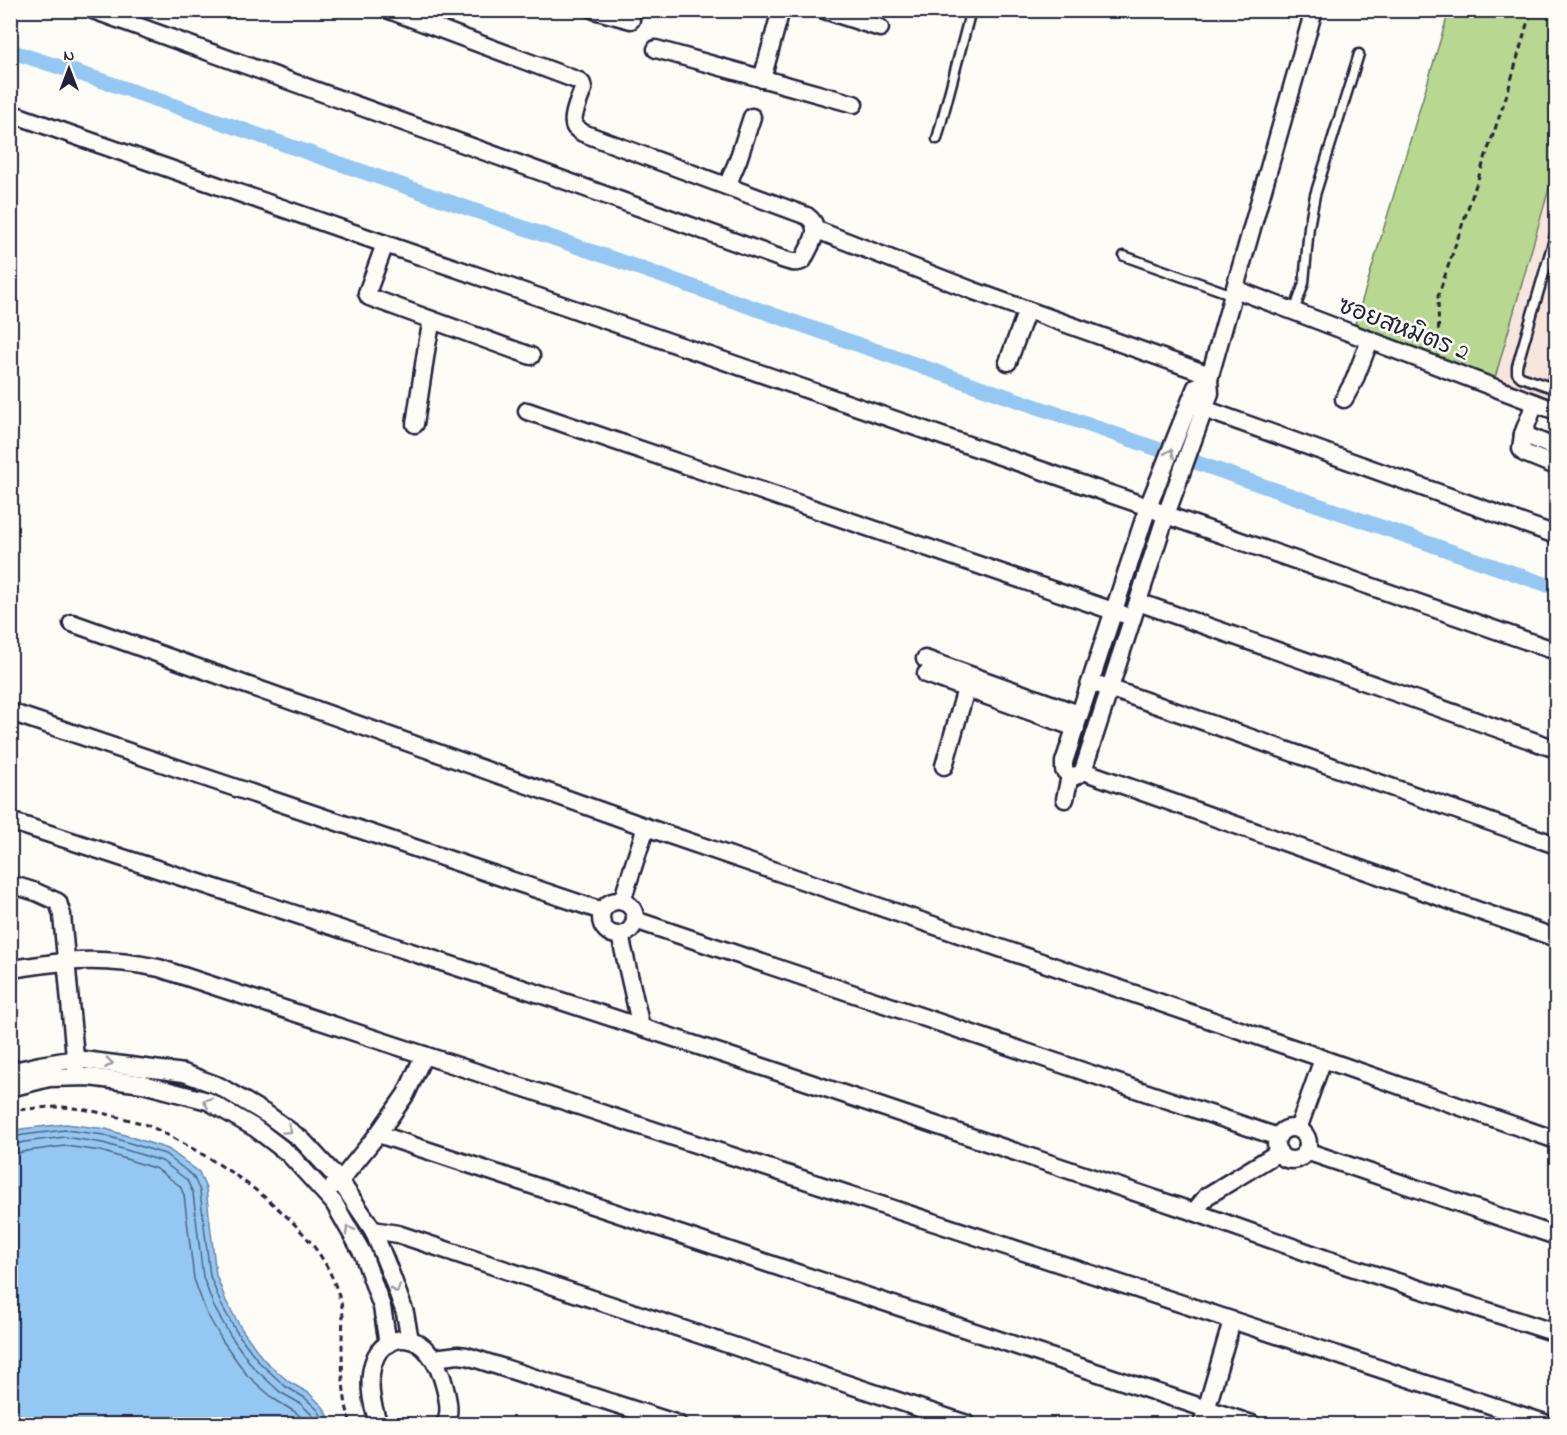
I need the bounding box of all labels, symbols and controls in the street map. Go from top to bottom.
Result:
north arrow [39,39,99,99]
text: N [64,44,75,68]
street label: ซอยสหมิตร 2 [1332,289,1474,371]
one-way arrow [1163,448,1175,459]
one-way arrow [105,1056,114,1069]
one-way arrow [202,1097,213,1109]
one-way arrow [282,1123,293,1134]
one-way arrow [345,1226,356,1236]
one-way arrow [389,1283,402,1294]

